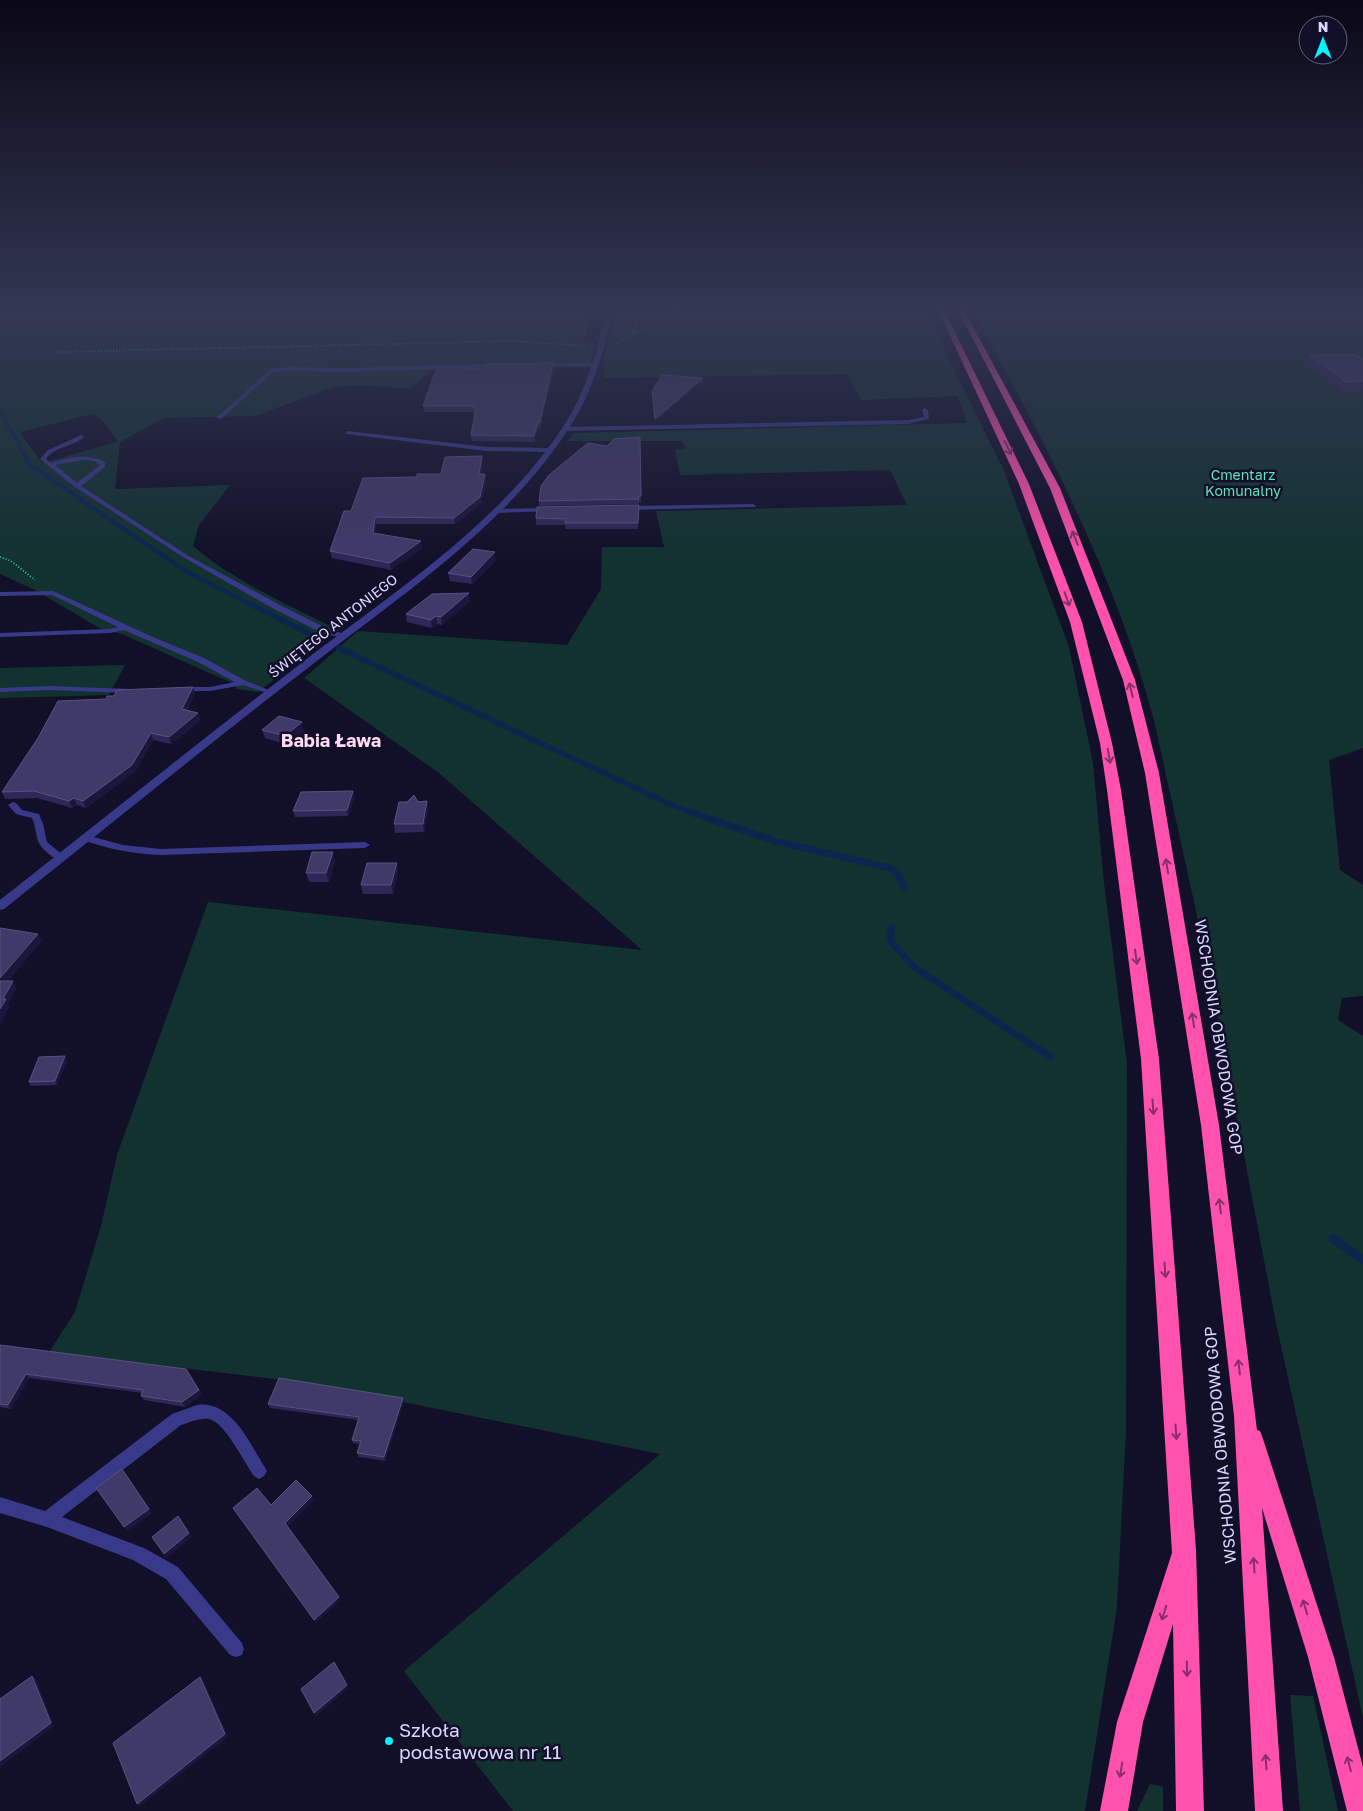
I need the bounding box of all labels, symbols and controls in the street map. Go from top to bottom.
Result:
north arrow [1298,15,1348,65]
text: N [1318,18,1328,35]
one-way arrow [1003,440,1013,455]
park label: Cmentarz Komunalny [1205,466,1281,499]
one-way arrow [1070,531,1079,546]
street label: ŚWIĘTEGO ANTONIEGO [265,570,400,681]
one-way arrow [1063,591,1072,607]
one-way arrow [1126,683,1135,699]
district label: Babia Ława [281,729,381,751]
one-way arrow [1104,748,1114,764]
one-way arrow [1162,859,1172,875]
street label: WSCHODNIA OBWODOWA GOP [1190,918,1248,1156]
one-way arrow [1131,949,1141,965]
one-way arrow [1187,1012,1197,1028]
one-way arrow [1149,1099,1158,1115]
one-way arrow [1215,1198,1225,1214]
one-way arrow [1160,1261,1169,1277]
street label: WSCHODNIA OBWODOWA GOP [1200,1325,1240,1565]
one-way arrow [1234,1360,1244,1376]
one-way arrow [1171,1423,1181,1439]
one-way arrow [1250,1557,1259,1573]
one-way arrow [1300,1600,1309,1616]
one-way arrow [1159,1605,1168,1621]
one-way arrow [1182,1660,1192,1677]
place label: Szkoła podstawowa nr 11 [399,1718,561,1763]
marker: Szkoła podstawowa nr 11 [383,1735,395,1747]
one-way arrow [1262,1755,1271,1771]
one-way arrow [1343,1756,1353,1772]
one-way arrow [1116,1761,1126,1777]

